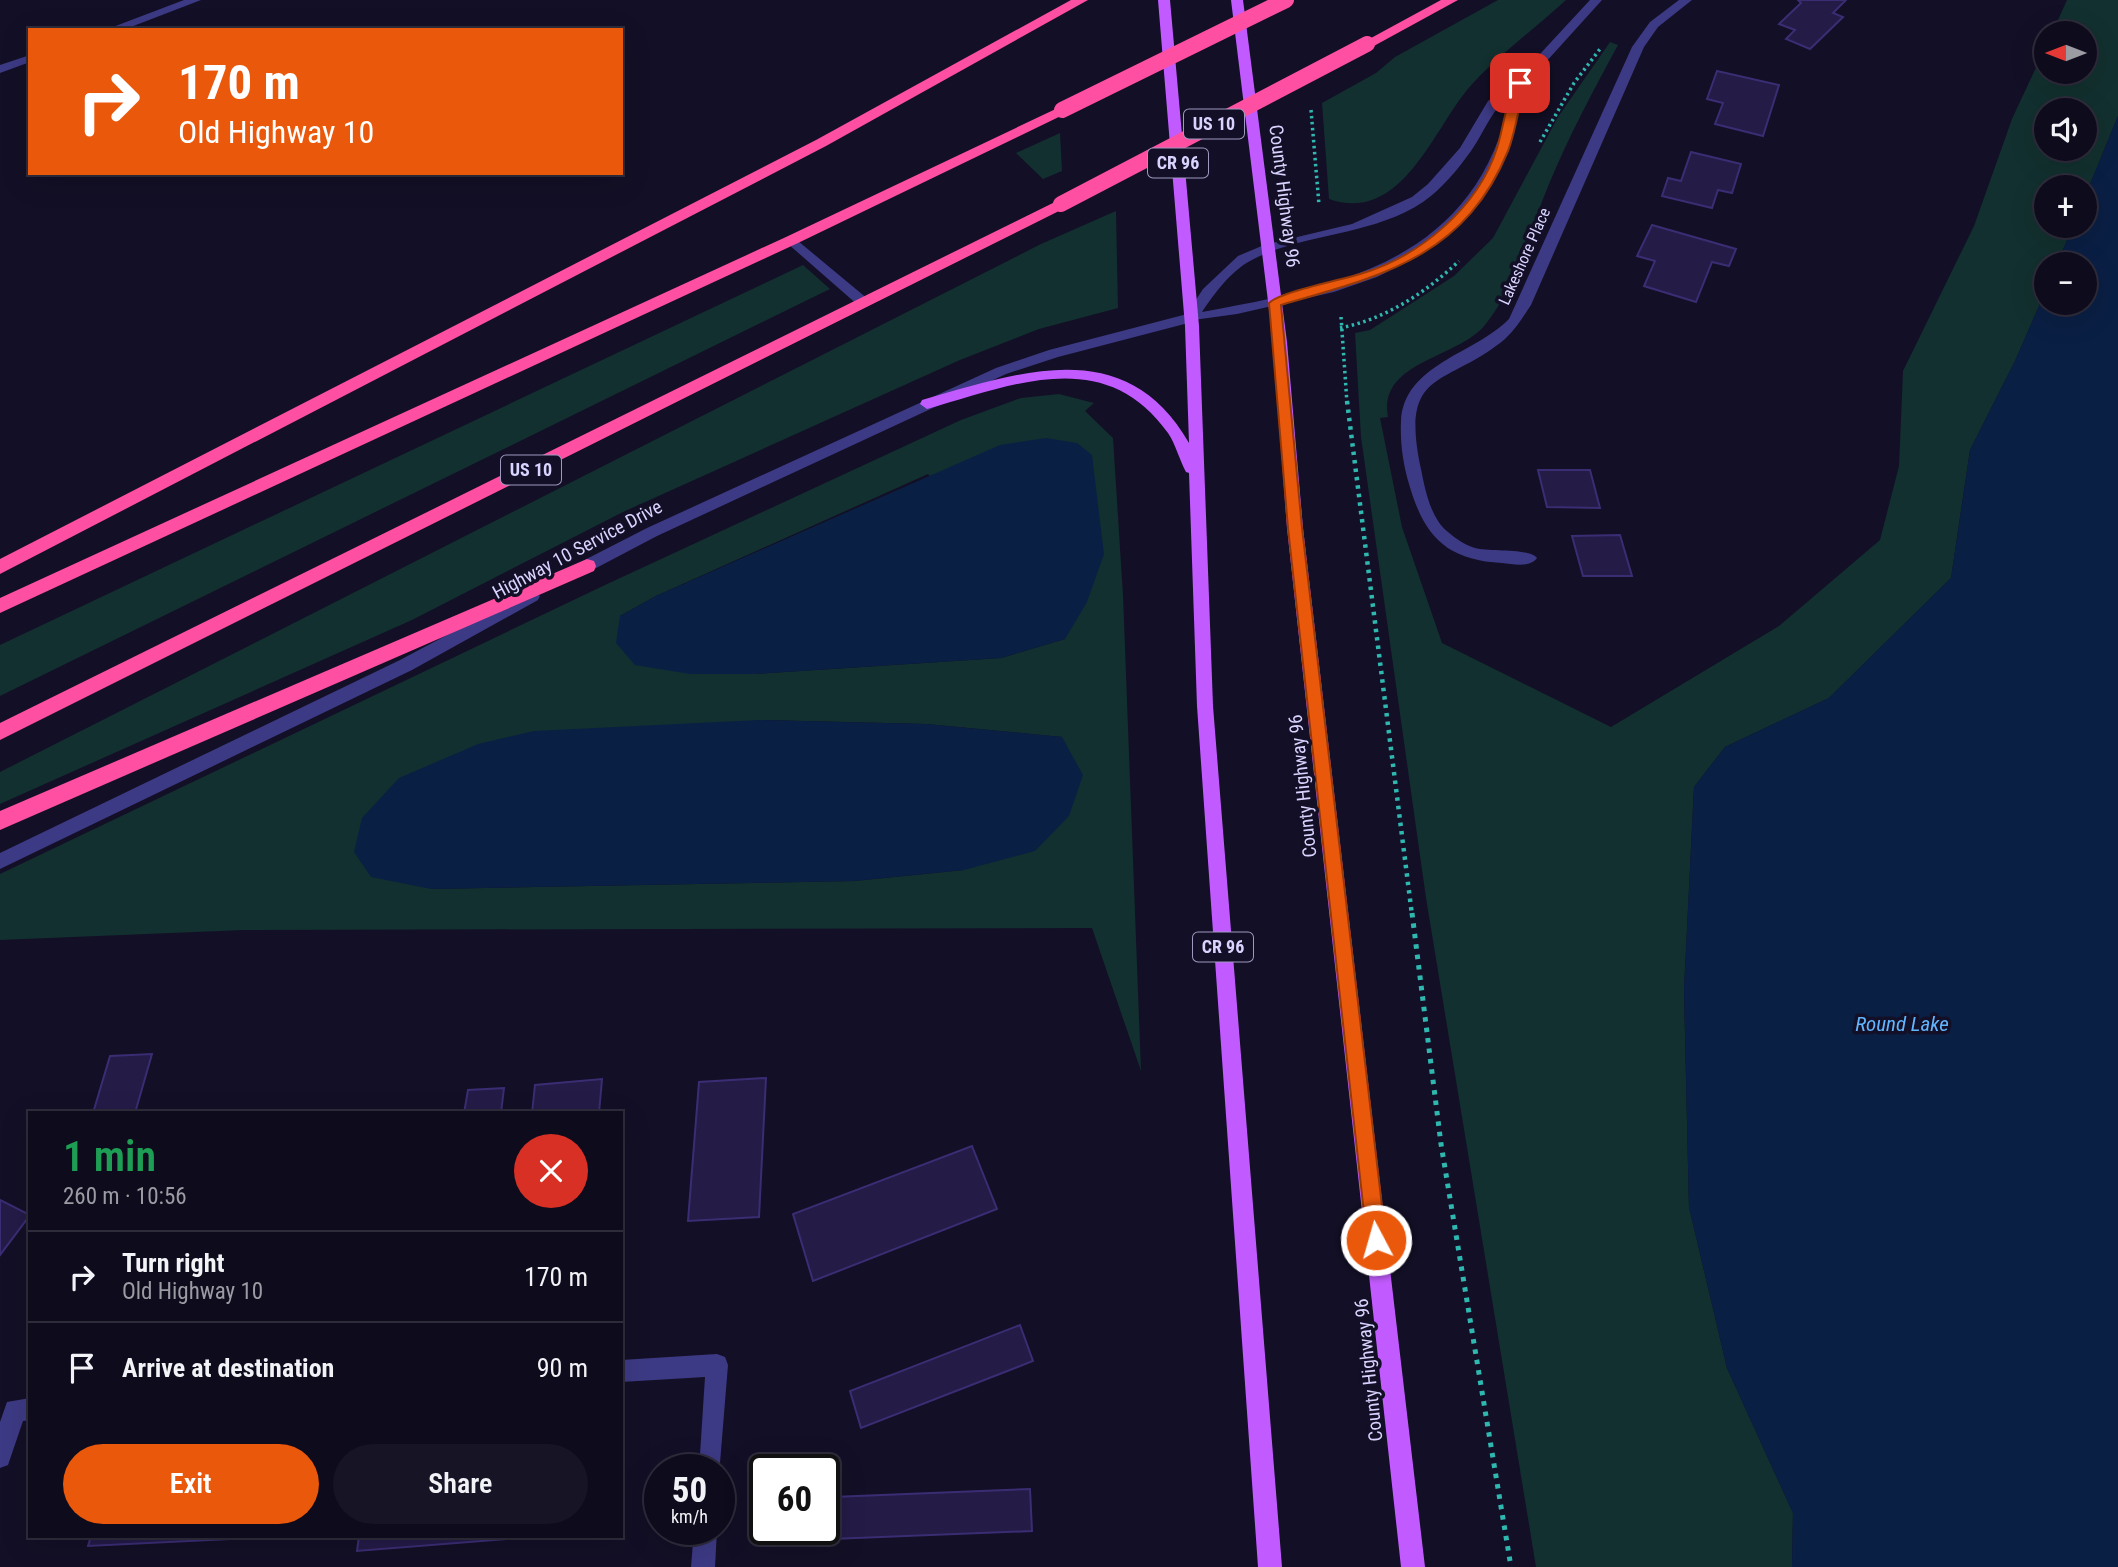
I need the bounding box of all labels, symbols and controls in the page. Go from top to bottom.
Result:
north arrow [2034,21,2096,84]
map controls [2034,21,2097,315]
pin [1490,53,1550,113]
text: 170 m [178,54,300,111]
icon: right [63,56,154,147]
icon: arrive [1501,64,1539,102]
button: sound [2034,98,2097,161]
road number: US 10 [1184,110,1244,139]
text: Old Highway 10 [178,113,374,151]
street label: County Highway 96 [1264,123,1305,269]
road number: CR 96 [1148,148,1208,178]
button: + [2034,175,2097,238]
street label: Lakeshore Place [1495,205,1554,308]
button: − [2034,252,2097,315]
road number: US 10 [501,456,561,484]
street label: Highway 10 Service Drive [489,495,666,604]
street label: County Highway 96 [1284,713,1321,859]
road number: CR 96 [1193,932,1253,962]
water label: Round Lake [1855,1012,1949,1036]
text: 1 min [63,1132,156,1181]
button: close [514,1134,588,1208]
text: 260 m · 10:56 [63,1183,187,1210]
position arrow [1339,1203,1413,1277]
text: Turn right [122,1248,224,1278]
icon: right [63,1258,101,1296]
text: 170 m [524,1262,588,1292]
text: Old Highway 10 [122,1278,263,1305]
street label: County Highway 96 [1350,1297,1387,1443]
icon: arrive [63,1349,101,1387]
text: Arrive at destination [122,1353,334,1383]
text: 90 m [537,1353,588,1383]
button: Exit [63,1444,319,1524]
button: Share [333,1444,588,1524]
speed limit sign: 60 [749,1454,840,1545]
text: 50 [672,1470,707,1511]
text: km/h [671,1506,708,1527]

